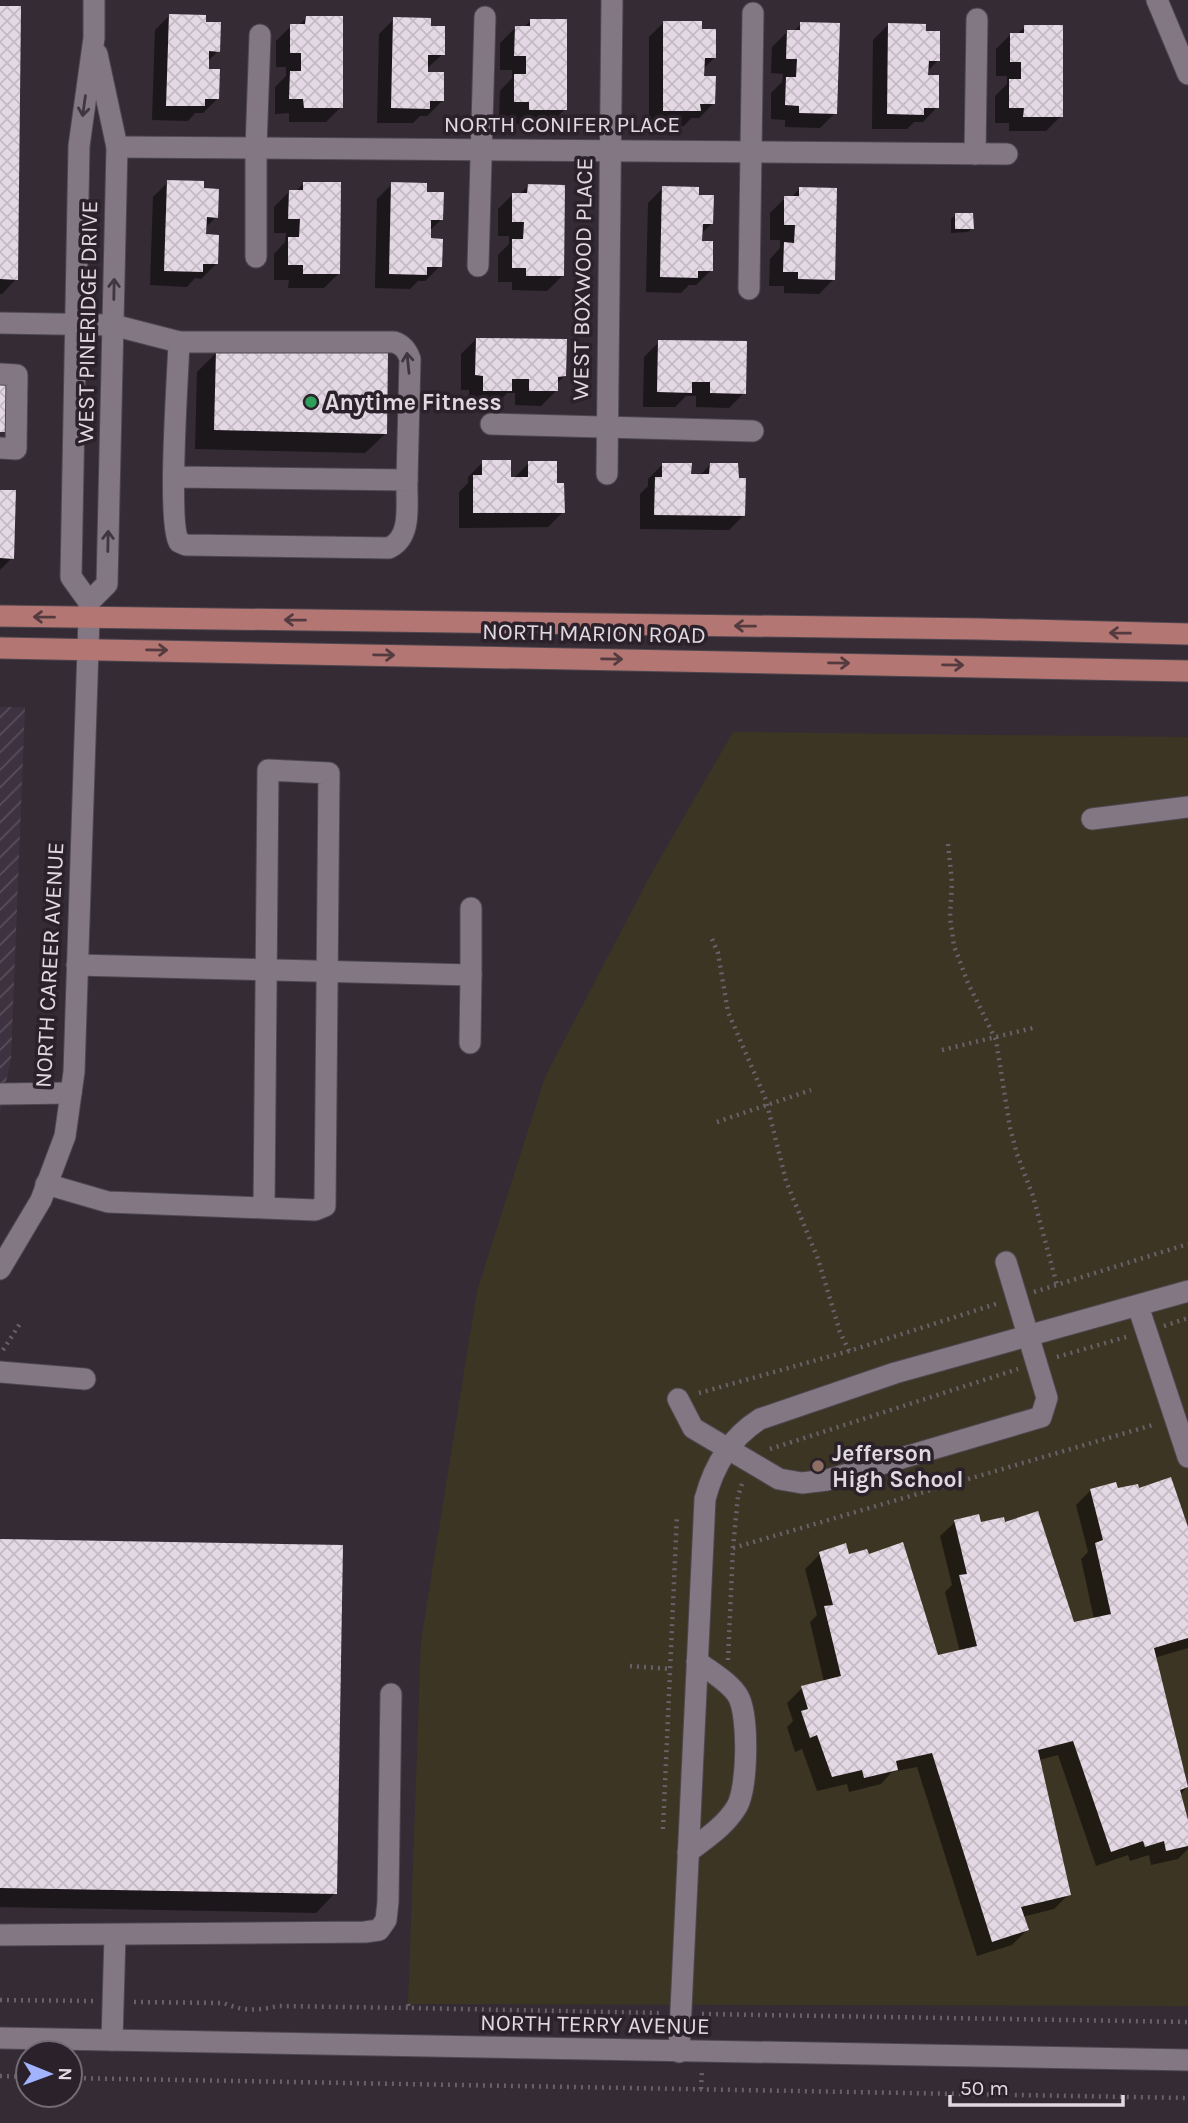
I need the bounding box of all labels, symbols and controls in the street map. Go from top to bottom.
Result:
one-way arrow [78,94,91,117]
street label: NORTH CONIFER PLACE [444,111,680,138]
street label: WEST BOXWOOD PLACE [567,157,598,401]
street label: WEST PINERIDGE DRIVE [72,200,103,444]
one-way arrow [107,278,120,301]
one-way arrow [401,352,414,375]
place label: Anytime Fitness [325,389,502,416]
marker: Anytime Fitness [303,394,319,410]
one-way arrow [101,530,115,553]
one-way arrow [33,610,56,624]
one-way arrow [284,613,307,627]
street label: NORTH MARION ROAD [482,618,706,649]
one-way arrow [734,619,757,633]
one-way arrow [1109,626,1132,639]
one-way arrow [145,643,168,656]
one-way arrow [372,648,395,662]
one-way arrow [600,652,623,666]
one-way arrow [827,656,850,670]
one-way arrow [941,658,964,672]
street label: NORTH CAREER AVENUE [30,842,69,1089]
place label: Jefferson High School [832,1440,964,1493]
marker: Jefferson High School [810,1458,826,1474]
street label: NORTH TERRY AVENUE [480,2009,710,2040]
north arrow [14,2039,84,2109]
scale bar [950,2064,1123,2108]
text: N [54,2067,76,2081]
text: 50 m [960,2076,1009,2100]

